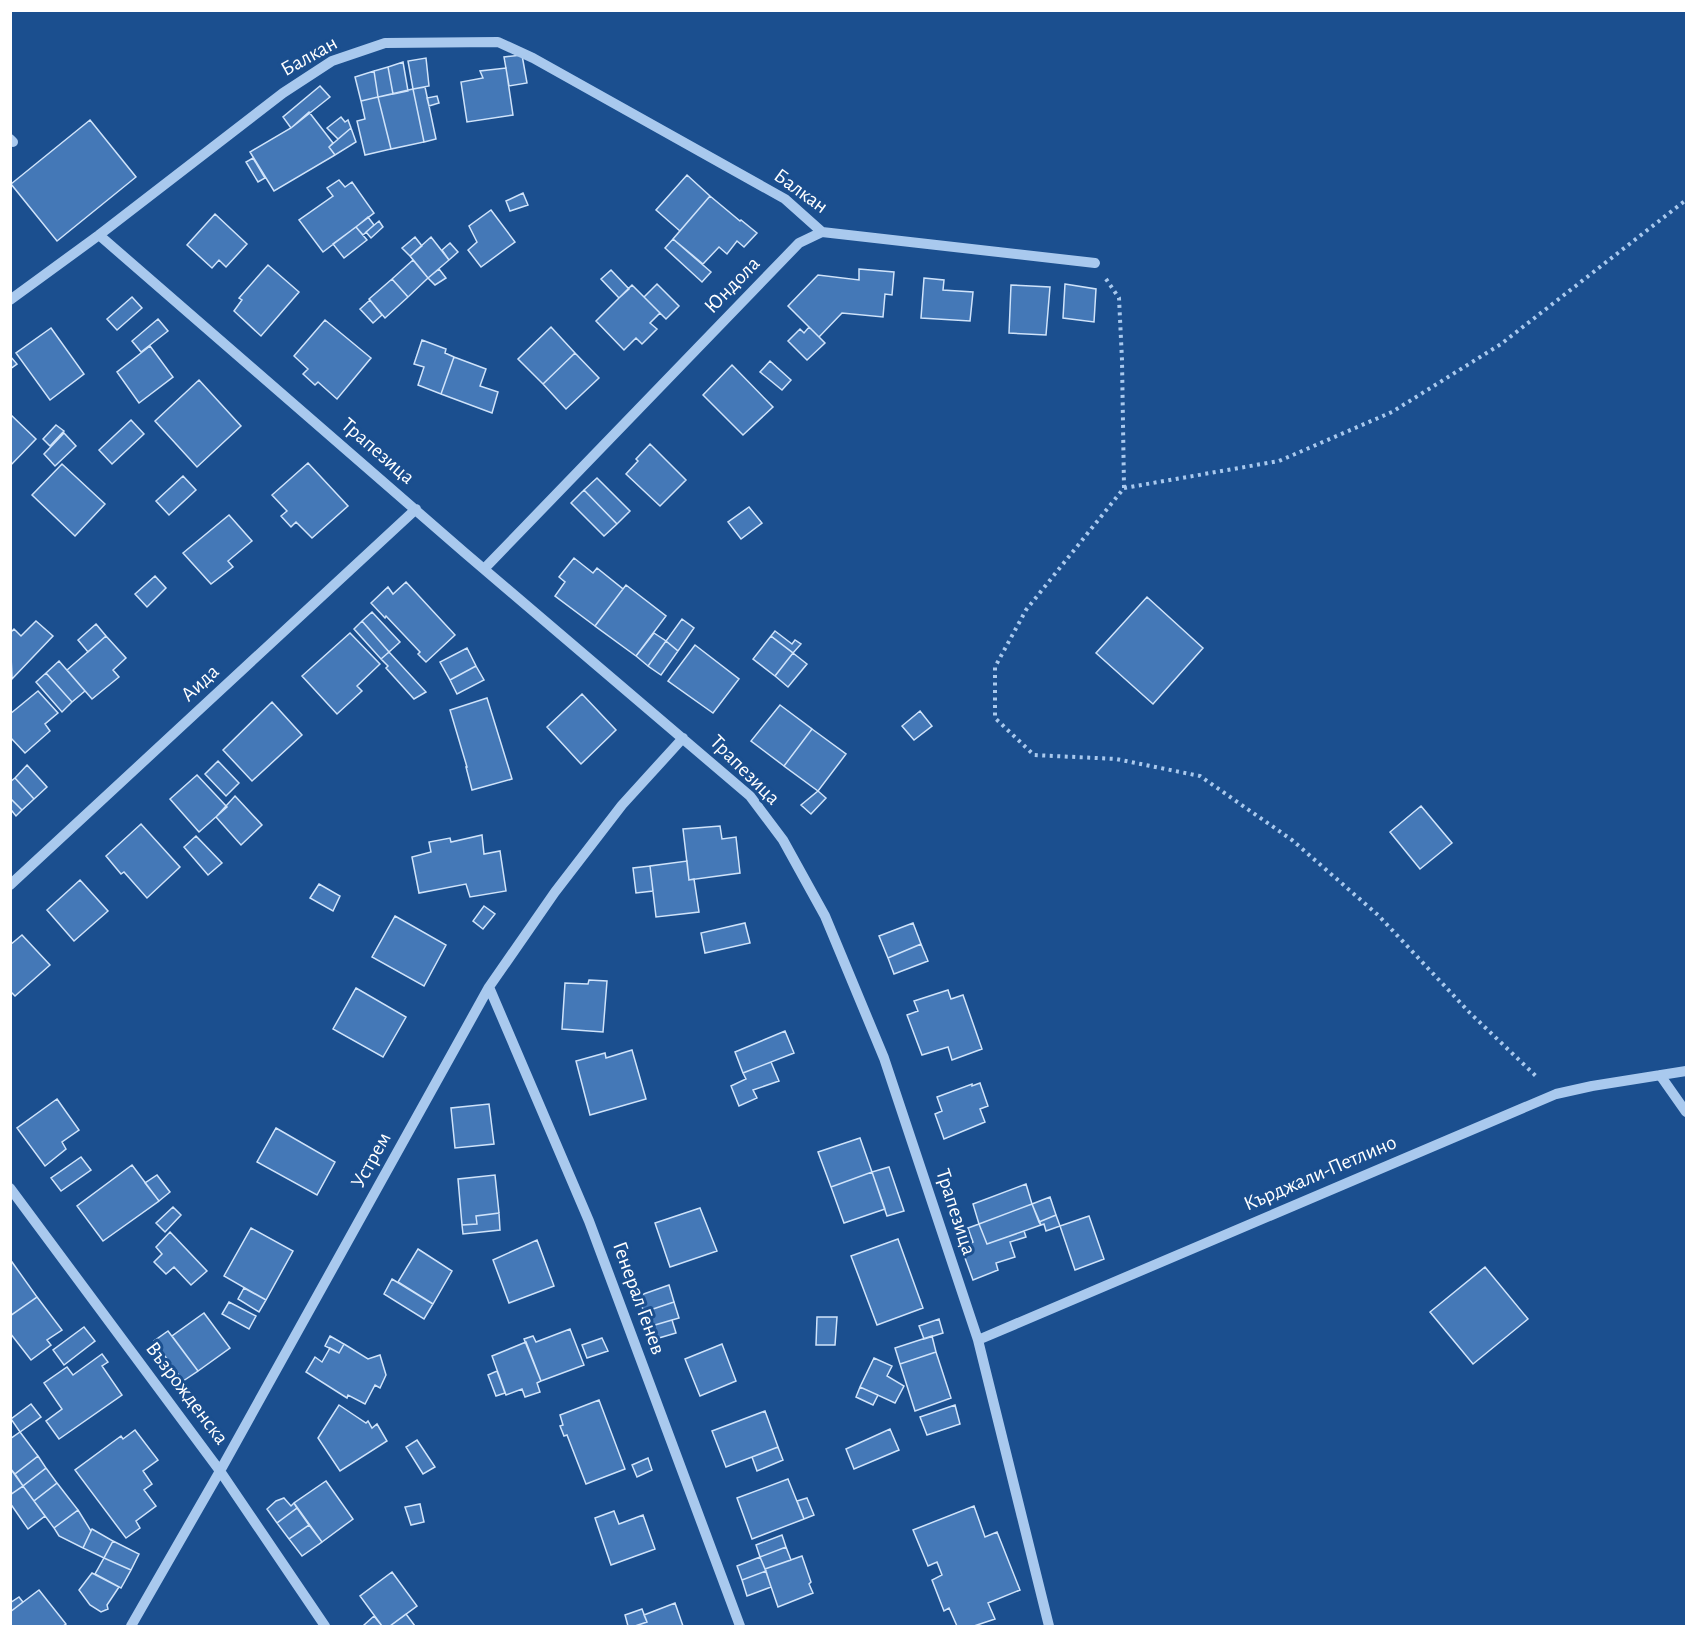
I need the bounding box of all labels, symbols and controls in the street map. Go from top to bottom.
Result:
street label: Балкан [277,32,341,80]
street label: Балкан [770,165,832,217]
street label: Юндола [700,252,764,317]
street label: Трапезица [337,414,419,488]
street label: Аида [177,660,223,706]
street label: Трапезица [706,731,784,809]
street label: Устрем [347,1129,395,1191]
street label: Кърджали-Петлино [1241,1131,1399,1215]
street label: Трапезица [932,1166,980,1258]
street label: Генерал Генев [609,1239,669,1357]
street label: Възрожденска [142,1338,232,1449]

